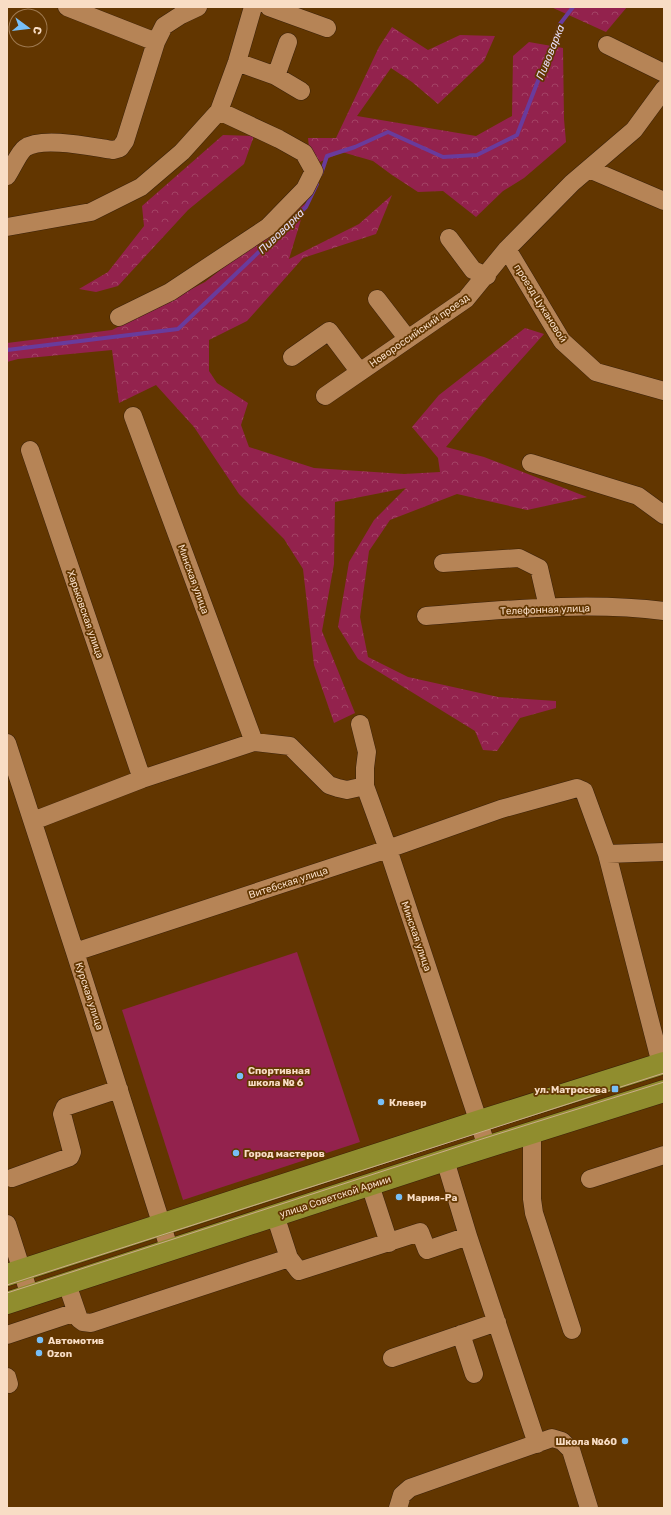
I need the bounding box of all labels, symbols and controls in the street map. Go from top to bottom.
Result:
north arrow [8,8,48,48]
water label: Пивоварка [534,22,568,82]
text: С [30,25,44,36]
water label: Пивоварка [256,206,307,256]
street label: проезд Цукановой [511,262,569,345]
street label: Новороссийский проезд [367,292,472,370]
street label: Минская улица [175,543,211,616]
street label: Харьковская улица [64,569,106,660]
street label: Телефонная улица [500,602,590,618]
street label: Витебская улица [247,865,329,901]
street label: Минская улица [398,900,434,973]
street label: Курская улица [72,961,106,1032]
place label: Спортивная школа № 6 [248,1065,310,1089]
marker: Спортивная школа № 6 [235,1071,245,1081]
place label: ул. Матросова [534,1084,607,1096]
marker: ул. Матросова [610,1084,620,1094]
marker: Клевер [376,1097,386,1107]
place label: Клевер [389,1097,427,1109]
marker: Город мастеров [231,1148,241,1158]
place label: Город мастеров [244,1148,325,1160]
street label: улица Советской Армии [278,1173,393,1221]
marker: Мария-Ра [394,1192,404,1202]
place label: Мария-Ра [407,1192,457,1204]
marker: Автомотив [35,1335,45,1345]
place label: Автомотив [48,1335,104,1347]
marker: Ozon [34,1348,44,1358]
place label: Ozon [47,1348,72,1360]
place label: Школа №60 [555,1436,617,1448]
marker: Школа №60 [620,1436,630,1446]

